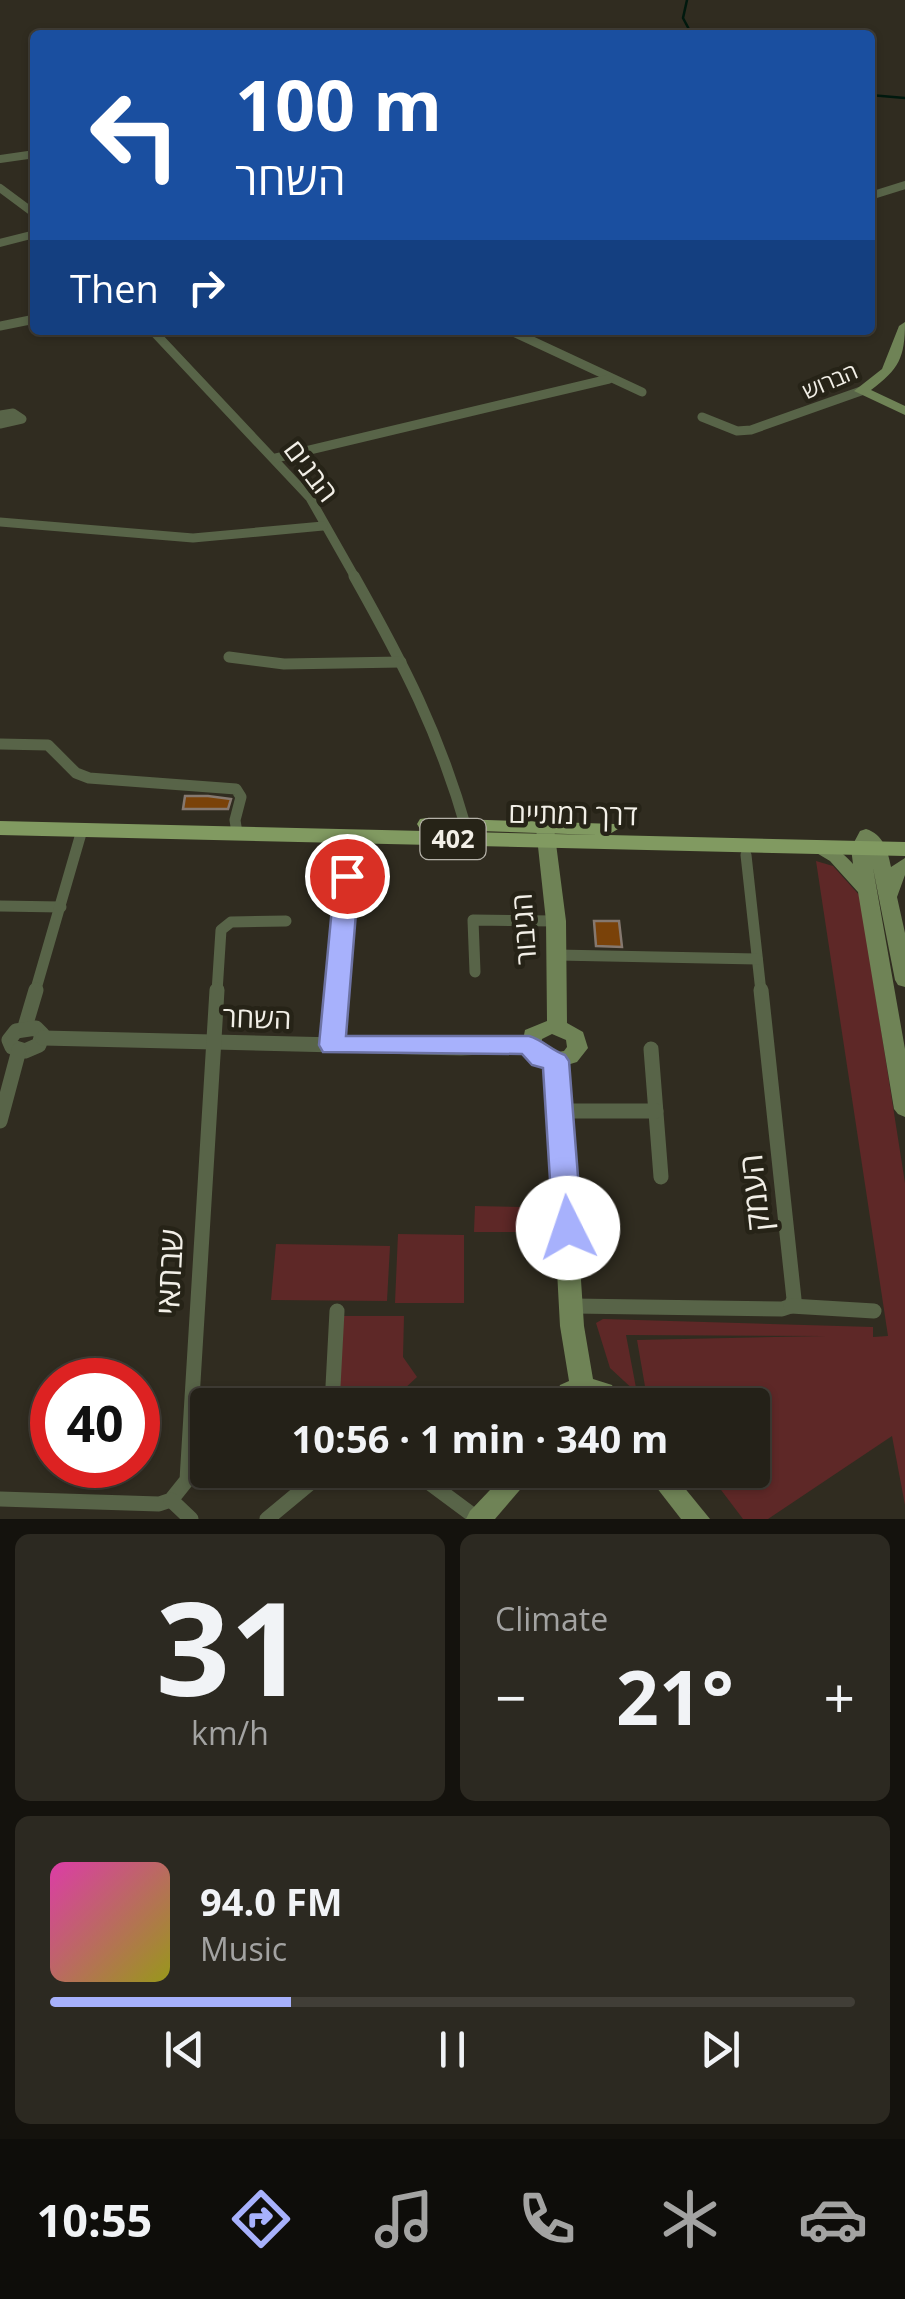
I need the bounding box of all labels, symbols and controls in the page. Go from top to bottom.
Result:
text: 100 m [235,56,442,152]
icon: left [70,70,200,200]
text: השחר [235,147,346,208]
icon: right [179,260,234,315]
text: Then [70,262,159,314]
street label: הברוש [797,355,862,405]
street label: הבנים [276,432,348,509]
street label: דרך רמתיים [508,793,638,833]
road number: 402 [420,819,486,859]
pin [305,834,390,919]
icon: arrive [320,849,375,904]
street label: הגיבור [502,892,544,966]
street label: השחר [222,997,292,1037]
street label: העמק [728,1152,779,1234]
position arrow [516,1176,620,1280]
street label: שבתאי [145,1228,192,1316]
speed limit sign: 40 [30,1358,160,1488]
text: 10:56 · 1 min · 340 m [292,1412,668,1464]
text: 31 [156,1557,304,1734]
text: Climate [495,1597,608,1640]
text: 21° [616,1645,734,1747]
text: − [495,1659,526,1734]
text: + [824,1659,855,1734]
text: km/h [191,1711,269,1754]
text: 94.0 FM [200,1875,343,1927]
text: Music [200,1927,287,1970]
icon: previous [157,2022,212,2077]
icon: pause [425,2022,480,2077]
icon: next [693,2022,748,2077]
icon: directions [226,2184,296,2254]
icon: music [369,2184,439,2254]
icon: phone [512,2184,582,2254]
icon: climate [655,2184,725,2254]
icon: car [798,2184,868,2254]
text: 10:55 [37,2189,152,2250]

